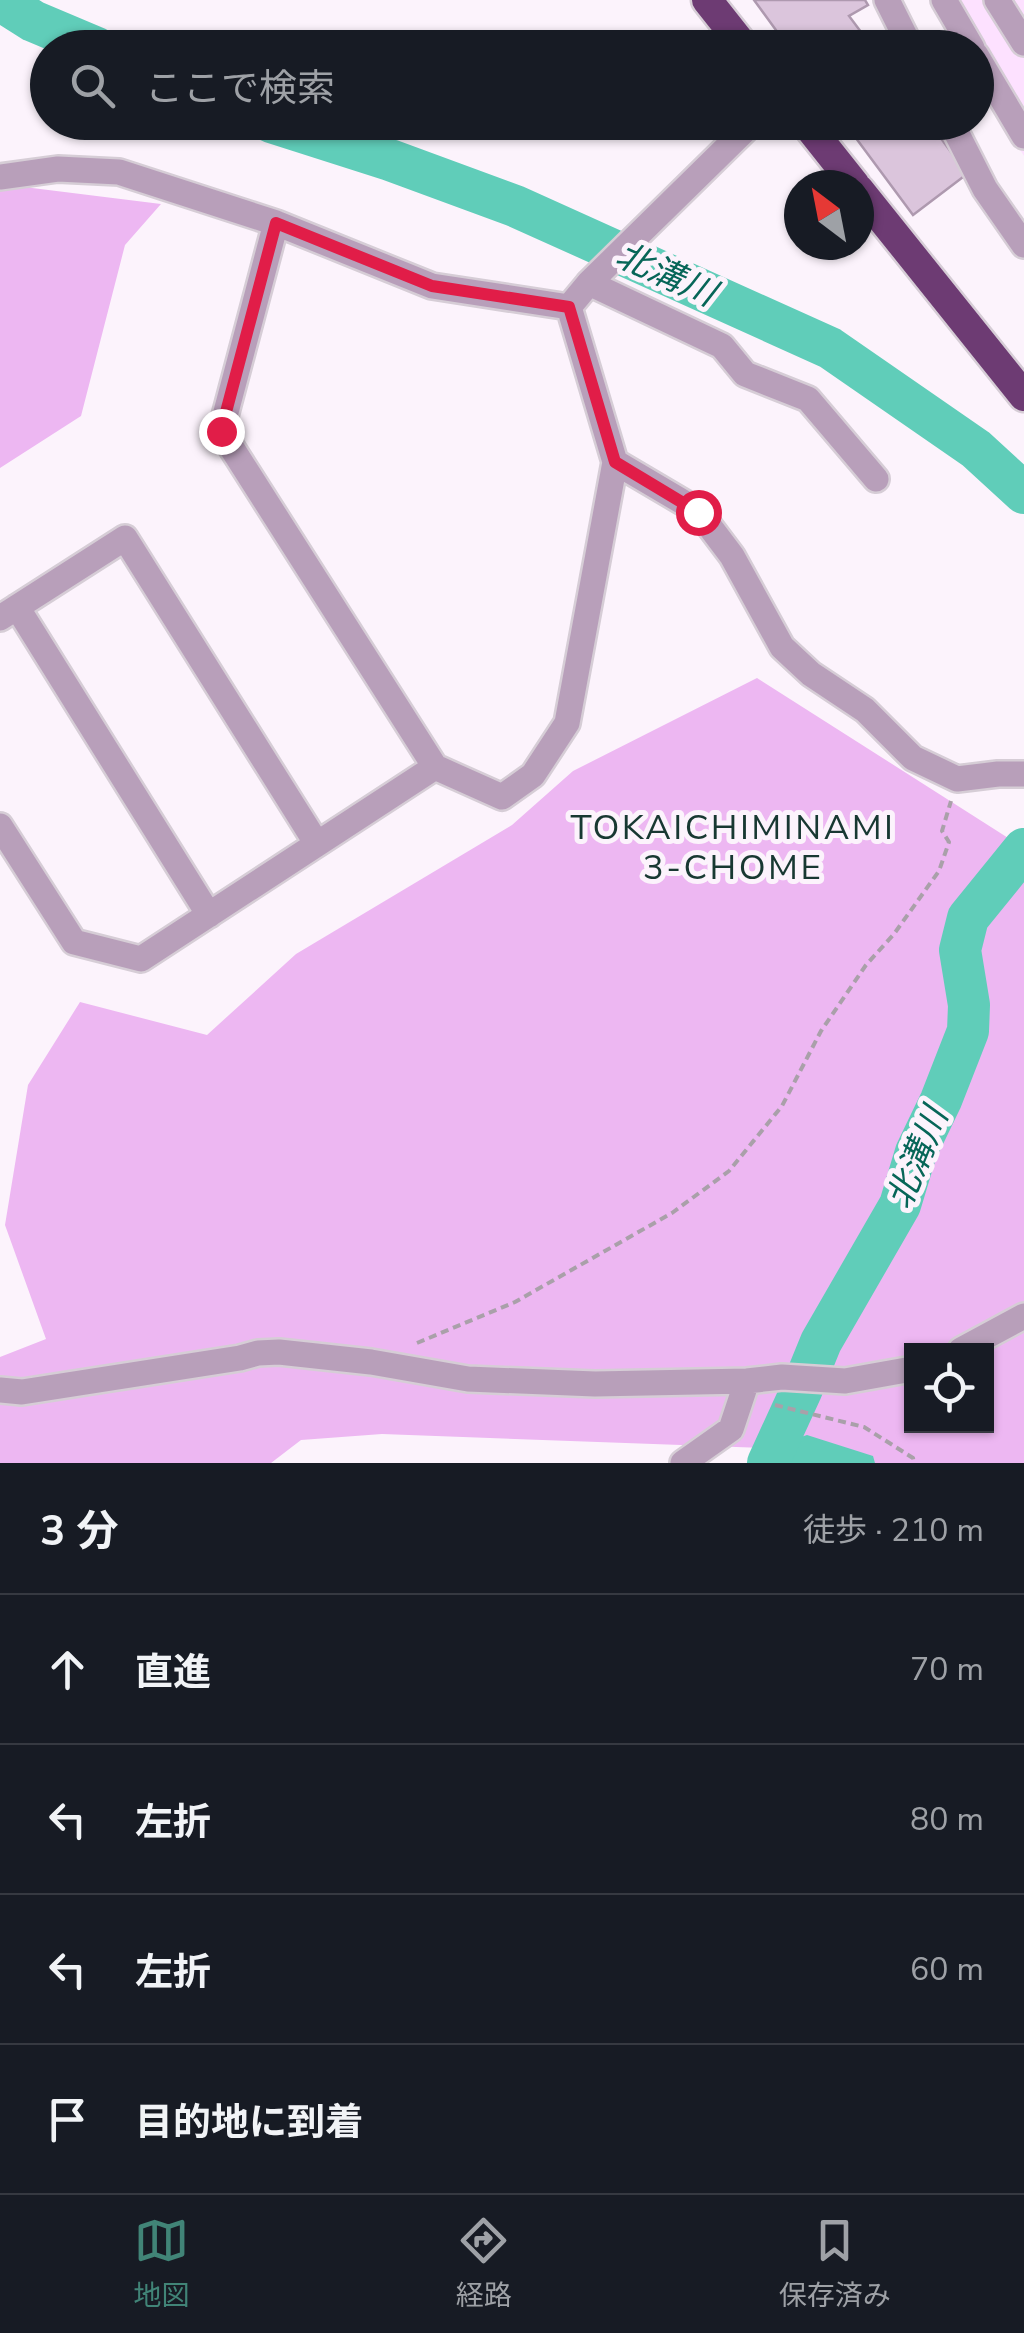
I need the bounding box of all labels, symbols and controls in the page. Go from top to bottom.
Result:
search box [30,30,994,140]
icon: search [65,58,120,113]
text: ここで検索 [145,63,335,114]
north arrow [784,170,874,260]
water label: 北溝川 [608,232,727,319]
route end [199,409,245,455]
route start [676,490,722,536]
district label: TOKAICHIMINAMI 3-CHOME [570,804,896,891]
water label: 北溝川 [876,1097,960,1216]
map controls [904,1343,994,1433]
button: locate [904,1343,994,1433]
text: 3 分 [40,1503,119,1560]
text: 徒歩 · 210 m [803,1509,984,1552]
icon: ahead [40,1642,95,1697]
text: 直進 [135,1647,211,1698]
text: 70 m [910,1648,984,1691]
icon: left [40,1792,95,1847]
text: 左折 [135,1797,211,1848]
text: 80 m [910,1798,984,1841]
icon: left [40,1942,95,1997]
text: 左折 [135,1947,211,1998]
text: 60 m [910,1948,984,1991]
icon: arrive [40,2092,95,2147]
text: 目的地に到着 [135,2097,363,2148]
tab: 地図 [133,2213,189,2315]
tab: 経路 [456,2213,512,2315]
tab: 保存済み [779,2213,891,2315]

